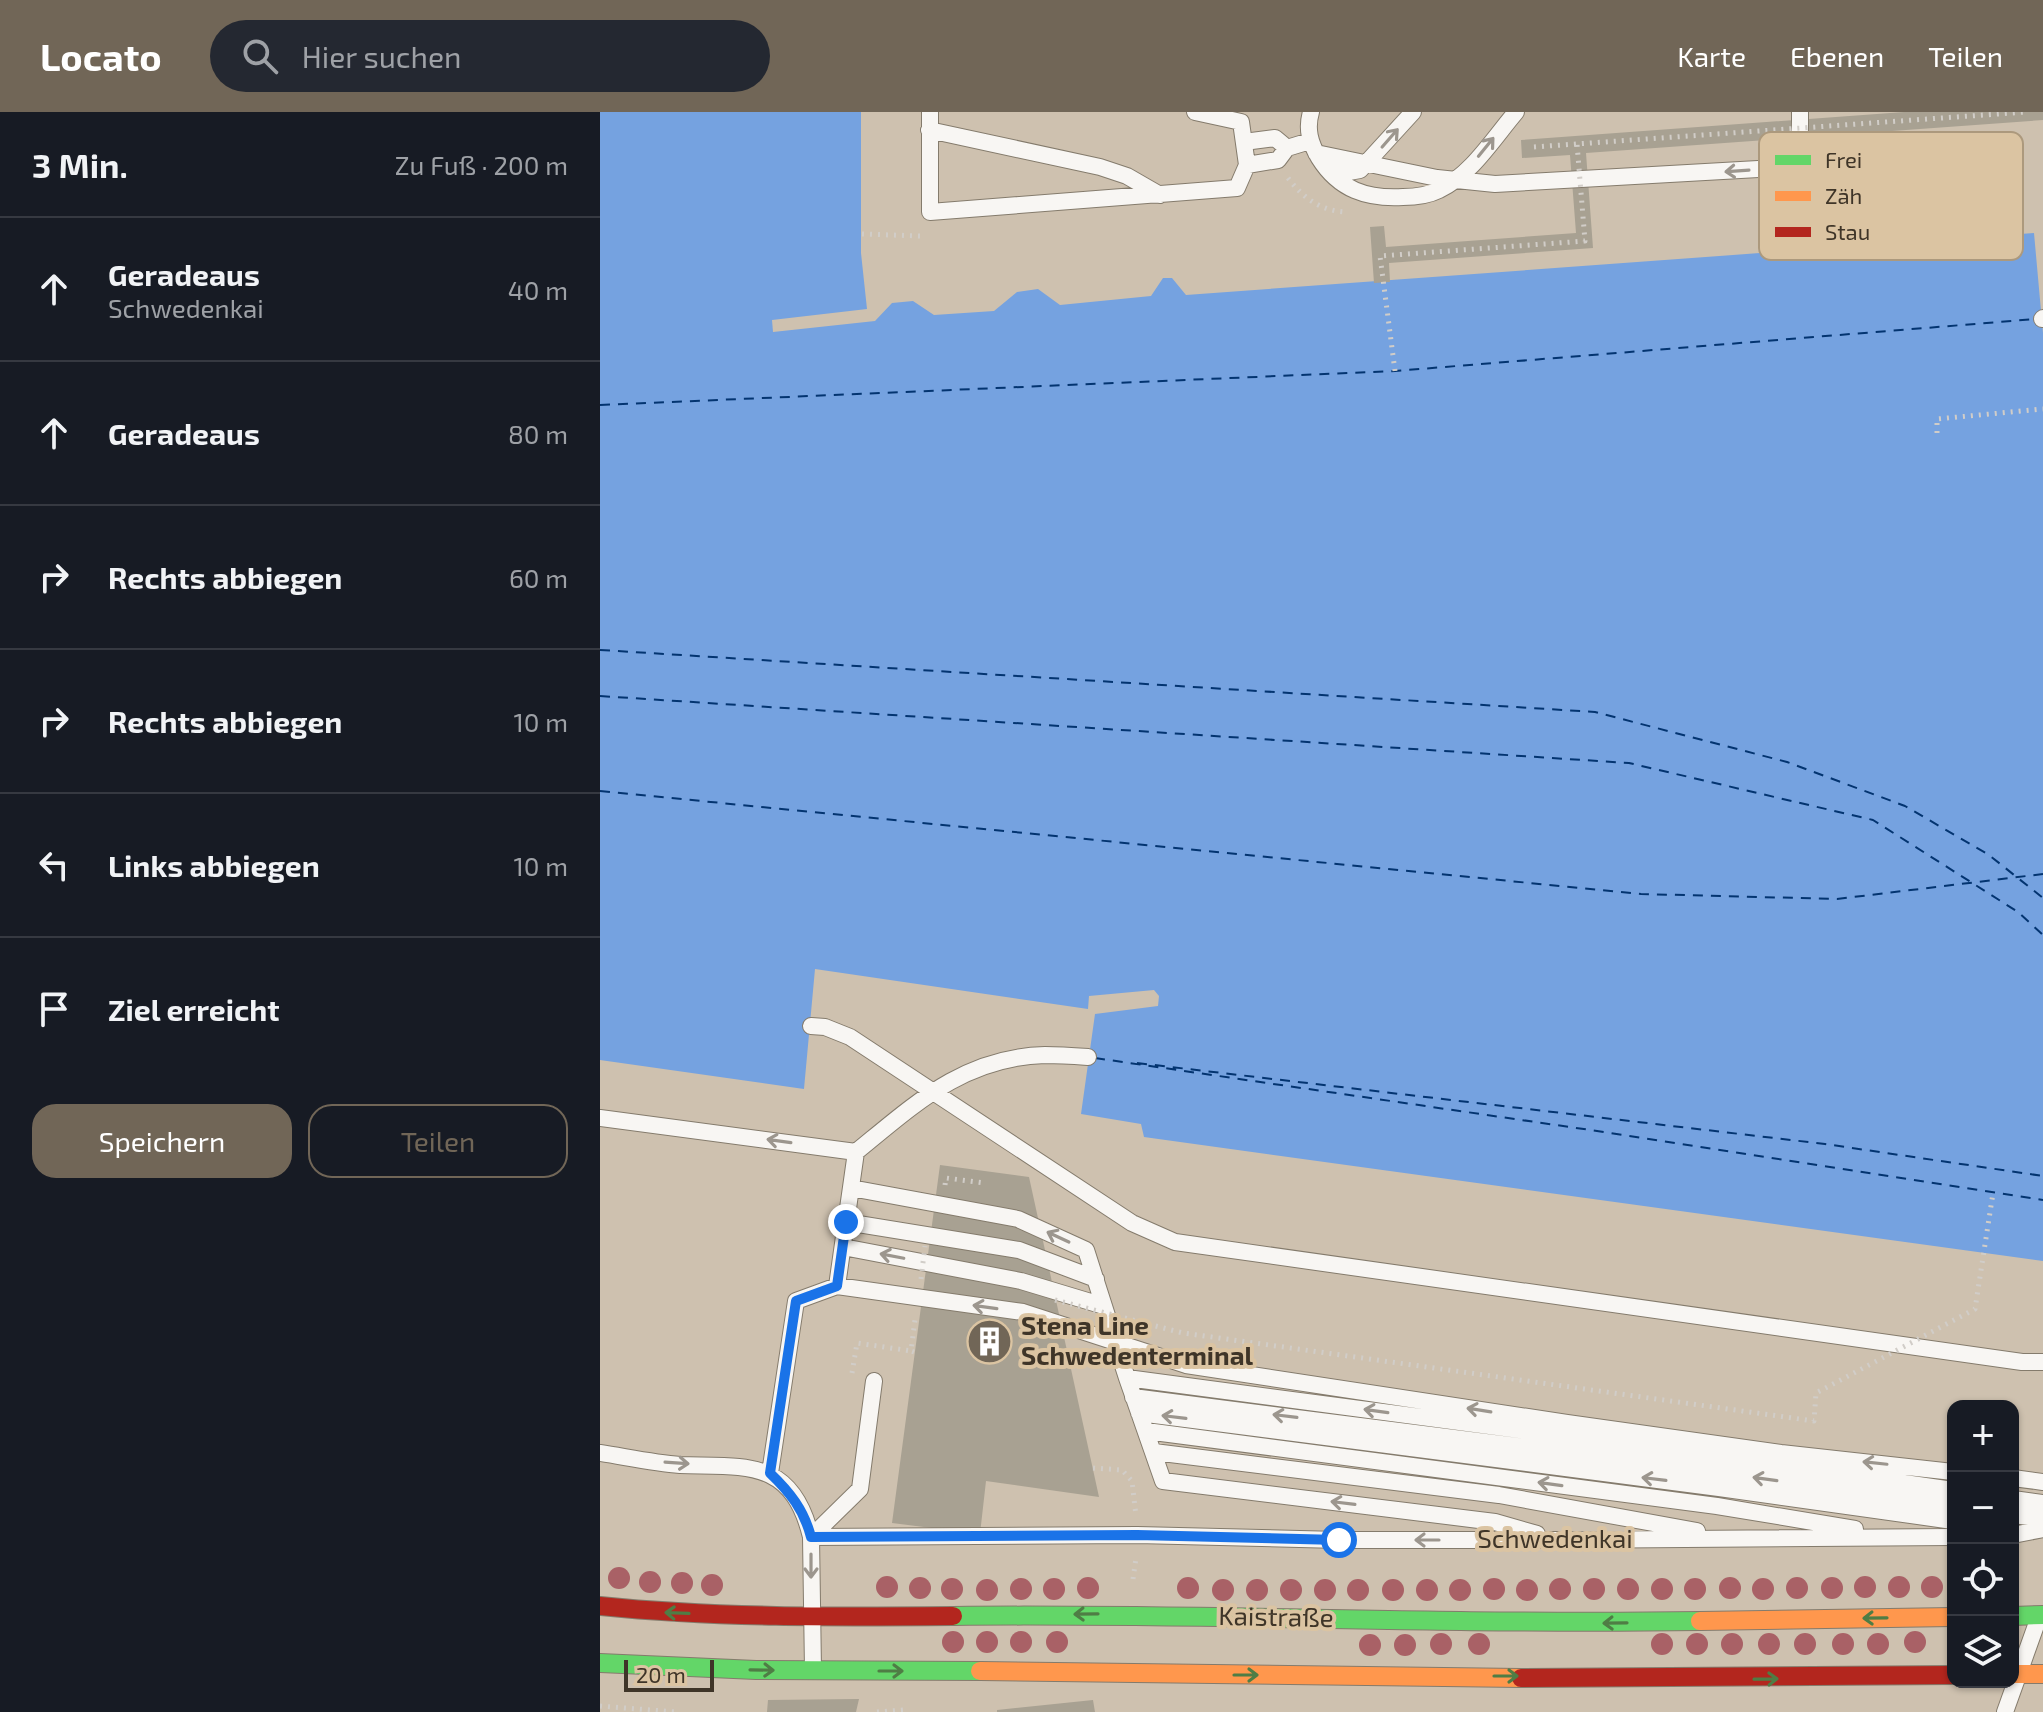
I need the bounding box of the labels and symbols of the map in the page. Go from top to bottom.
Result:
one-way arrow [1381,129,1399,149]
legend [1759,132,2023,260]
one-way arrow [1477,137,1495,158]
text: Frei [1825,146,1862,172]
one-way arrow [1724,164,1751,179]
text: Zäh [1825,182,1862,208]
text: Stau [1825,218,1870,244]
one-way arrow [766,1134,793,1149]
route end [828,1204,864,1240]
one-way arrow [1047,1229,1071,1244]
one-way arrow [880,1248,905,1263]
one-way arrow [973,1299,999,1314]
place label: Stena Line Schwedenterminal [1021,1309,1253,1370]
building icon: Stena Line Schwedenterminal [966,1317,1014,1365]
one-way arrow [1467,1402,1492,1417]
one-way arrow [1364,1403,1390,1418]
one-way arrow [1273,1408,1298,1423]
one-way arrow [1162,1409,1187,1424]
one-way arrow [663,1456,690,1471]
one-way arrow [1863,1456,1889,1471]
one-way arrow [1753,1471,1778,1486]
one-way arrow [1641,1472,1668,1487]
one-way arrow [1538,1476,1563,1491]
one-way arrow [1331,1495,1356,1510]
route start [1321,1522,1357,1558]
street label: Schwedenkai [1477,1522,1633,1553]
one-way arrow [1414,1532,1441,1548]
one-way arrow [803,1552,819,1579]
street label: Kaistraße [1218,1599,1334,1632]
one-way arrow [664,1605,691,1620]
one-way arrow [1073,1606,1100,1622]
one-way arrow [1862,1610,1889,1626]
one-way arrow [1602,1615,1629,1630]
scale bar [624,1656,714,1692]
one-way arrow [748,1662,775,1678]
one-way arrow [877,1663,904,1679]
one-way arrow [1232,1667,1259,1683]
one-way arrow [1492,1668,1519,1684]
one-way arrow [1752,1671,1779,1686]

